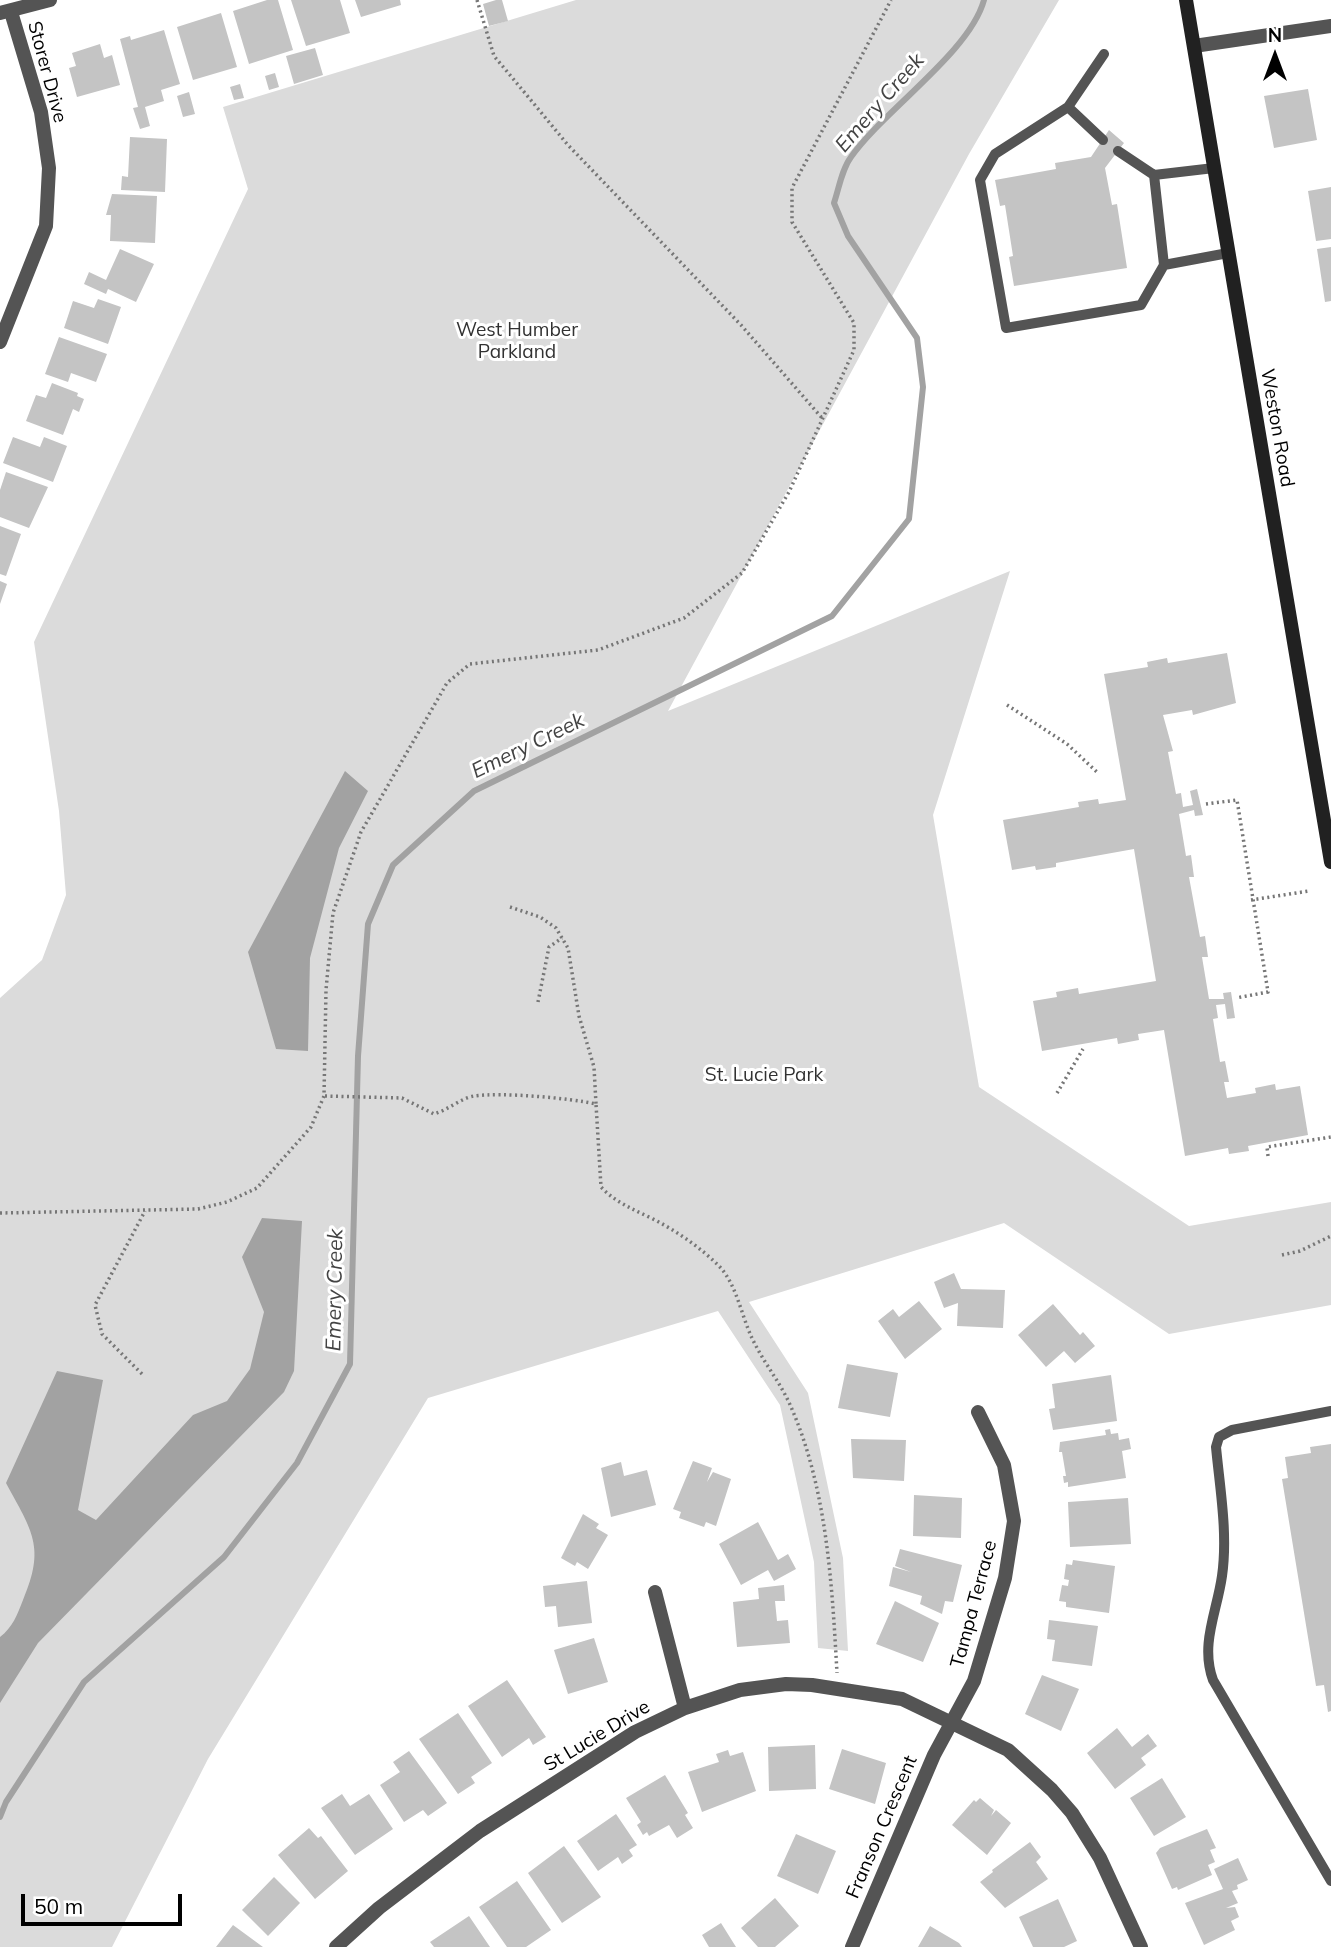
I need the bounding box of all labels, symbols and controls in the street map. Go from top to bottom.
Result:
street label: Storer Drive [23,19,71,125]
north arrow [1240,21,1310,91]
text: N [1268,23,1282,47]
water label: Emery Creek [830,48,930,158]
park label: West Humber Parkland [456,319,578,363]
street label: Weston Road [1255,367,1299,489]
water label: Emery Creek [467,708,589,784]
park label: St. Lucie Park [705,1064,823,1086]
water label: Emery Creek [321,1228,349,1352]
street label: Tampa Terrace [946,1538,1002,1670]
street label: St Lucie Drive [540,1695,654,1777]
street label: Franson Crescent [842,1752,922,1902]
scale bar [24,1881,186,1925]
text: 50 m [34,1893,83,1919]

